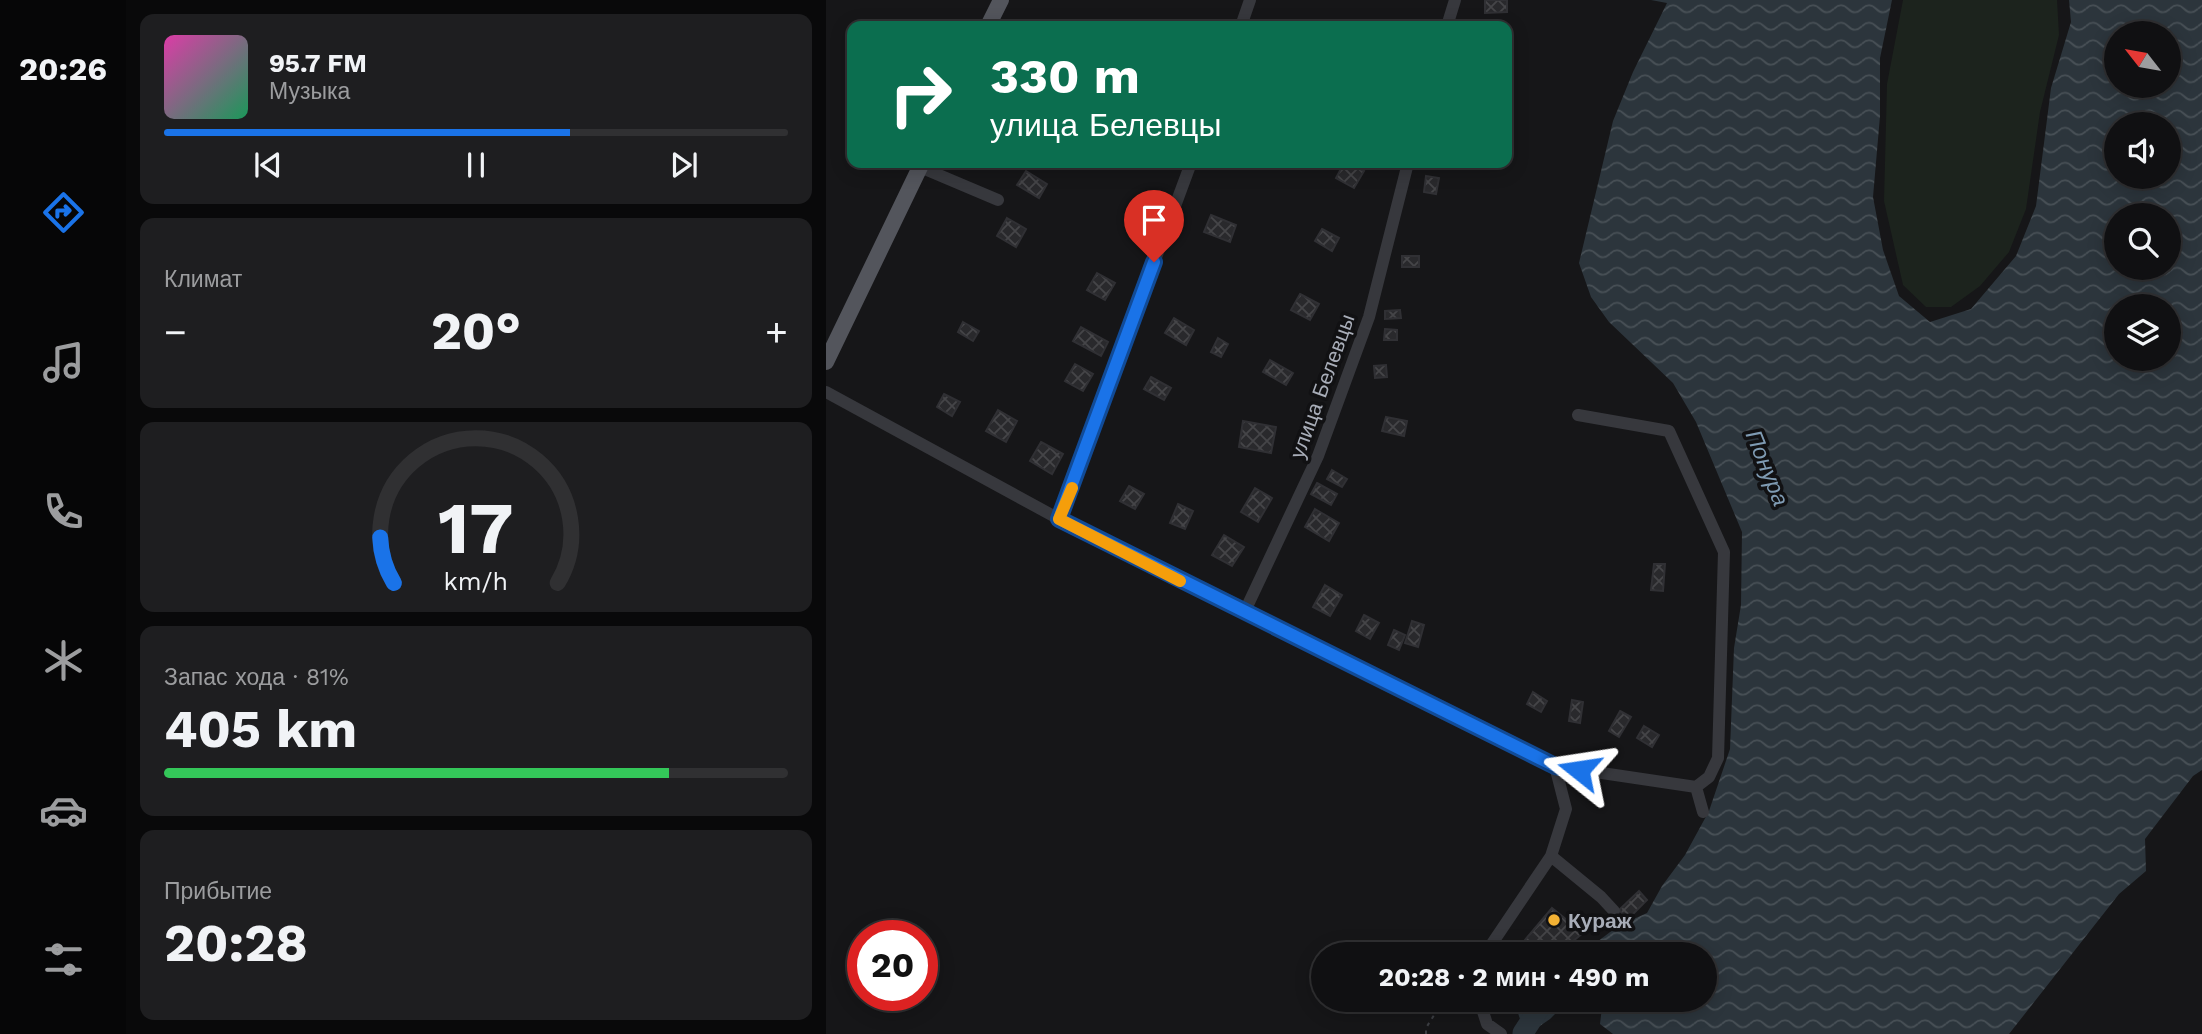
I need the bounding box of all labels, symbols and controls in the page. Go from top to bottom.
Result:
north arrow [2104,21,2180,98]
map controls [2104,21,2181,371]
text: 330 m [990,47,1140,105]
text: 95.7 FM [269,48,367,78]
icon: right [875,49,966,140]
text: 20:26 [19,50,107,88]
text: Музыка [269,78,350,105]
text: улица Белевцы [990,106,1221,144]
button: sound [2104,112,2181,189]
icon: previous [249,146,287,184]
icon: pause [457,146,495,184]
icon: next [665,146,703,184]
icon: directions [39,188,88,237]
pin [1124,190,1184,262]
icon: arrive [1135,201,1173,239]
button: search [2104,203,2181,280]
text: Климат [164,266,242,293]
button: layers [2104,294,2181,371]
text: 20° [431,301,521,362]
text: − [164,310,187,354]
text: + [765,310,788,354]
street label: улица Белевцы [1284,310,1360,462]
icon: music [39,338,88,387]
water label: Понура [1740,426,1794,510]
text: 17 [438,485,514,571]
icon: phone [39,487,88,536]
text: km/h [444,567,508,596]
icon: climate [39,636,88,685]
text: Запас хода · 81% [164,664,349,691]
text: 405 km [164,699,357,760]
position arrow [1542,733,1616,807]
icon: car [39,786,88,835]
text: Прибытие [164,878,272,905]
place label: Кураж [1568,908,1633,933]
marker: Кураж [1546,912,1562,928]
text: 20:28 [164,913,308,974]
speed limit sign: 20 [847,920,938,1011]
icon: filters [39,935,88,984]
text: 20:28 · 2 мин · 490 m [1378,962,1650,992]

